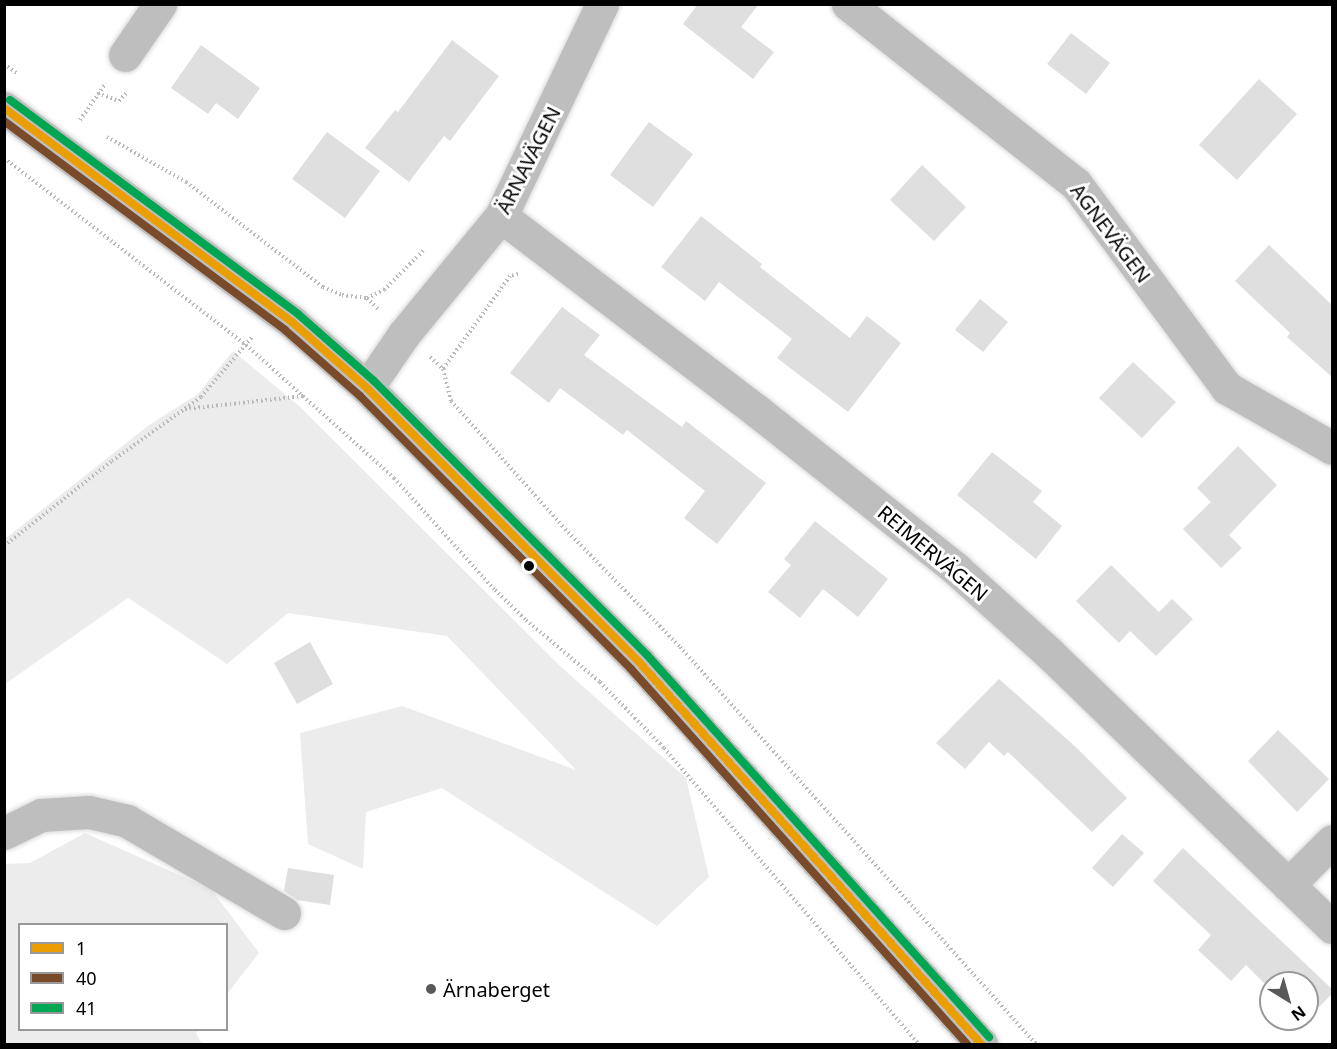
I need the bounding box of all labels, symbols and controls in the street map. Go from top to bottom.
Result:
street label: ÄRNAVÄGEN [491,102,565,218]
street label: AGNEVÄGEN [1066,179,1156,287]
street label: REIMERVÄGEN [873,500,993,606]
unlabelled marker [523,560,535,572]
legend [18,923,228,1031]
text: 1 [76,936,86,960]
text: 40 [76,966,97,990]
north arrow [1259,971,1319,1031]
place label: Ärnaberget [443,977,550,1001]
marker: Ärnaberget [424,982,438,996]
text: 41 [76,996,97,1020]
text: N [1287,1001,1310,1026]

